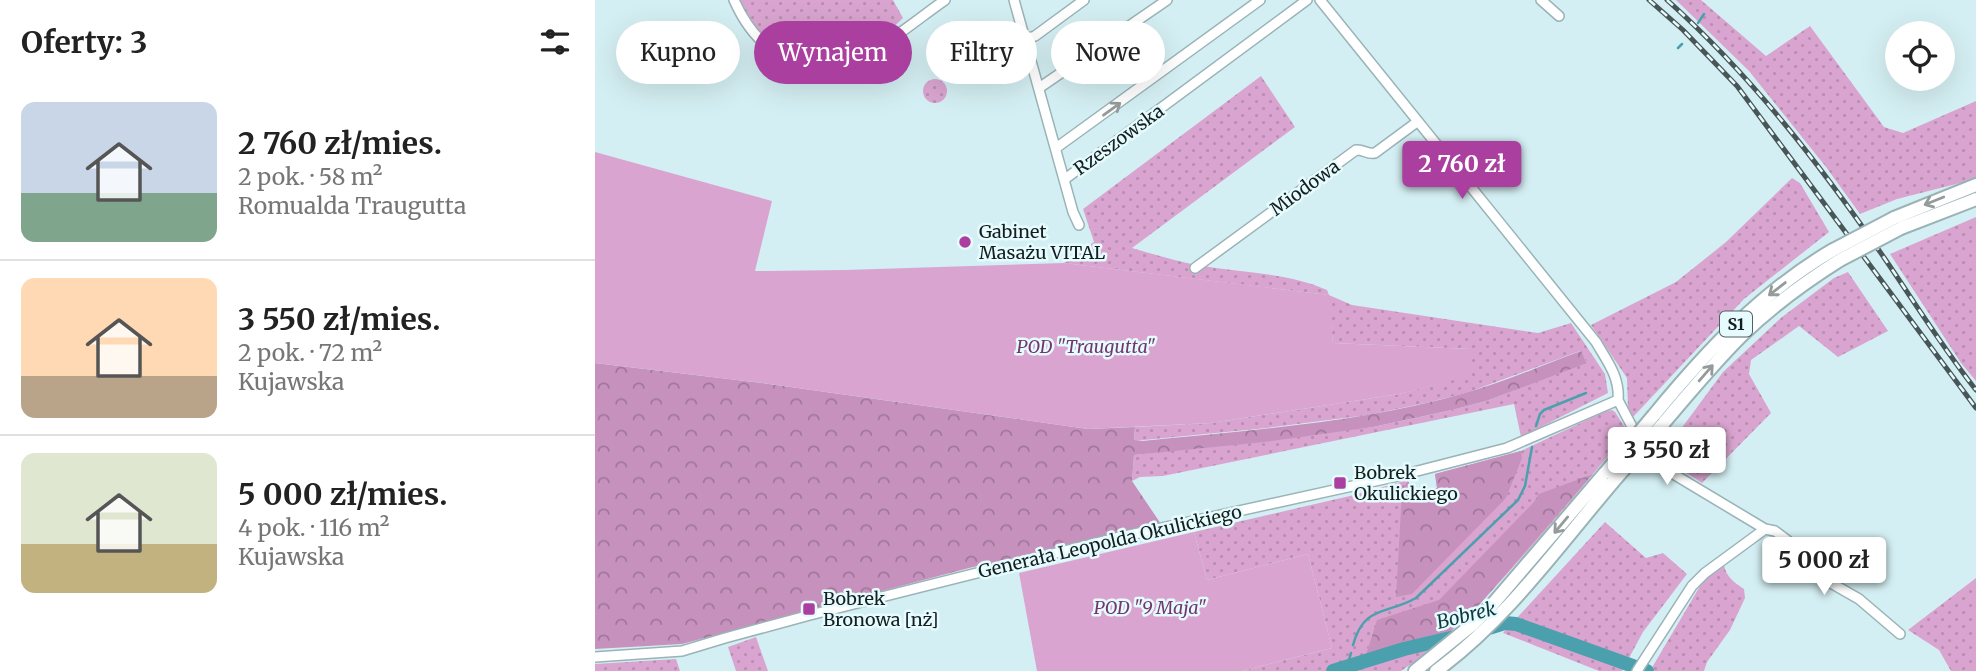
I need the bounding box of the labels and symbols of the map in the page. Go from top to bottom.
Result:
street label: Rzeszowska [1069,99,1169,180]
one-way arrow [1102,102,1121,116]
pin: 2 760 zł [1390,142,1534,201]
street label: Miodowa [1265,154,1344,221]
one-way arrow [1924,195,1946,208]
place label: Gabinet Masażu VITAL [979,220,1105,264]
marker: Gabinet Masażu VITAL [957,234,973,250]
one-way arrow [1768,281,1786,296]
road number: S1 [1720,312,1752,336]
park label: POD "Traugutta" [1016,335,1156,358]
one-way arrow [1698,365,1715,382]
pin: 3 550 zł [1595,428,1739,487]
place label: Bobrek Okulickiego [1354,461,1458,505]
marker: Bobrek Okulickiego [1332,475,1348,491]
street label: Generała Leopolda Okulickiego [976,500,1244,583]
one-way arrow [1553,516,1569,534]
pin: 5 000 zł [1752,538,1896,597]
place label: Bobrek Bronowa [nż] [823,587,938,631]
park label: POD "9 Maja" [1094,596,1206,619]
water label: Bobrek [1434,596,1499,634]
marker: Bobrek Bronowa [nż] [801,601,817,617]

